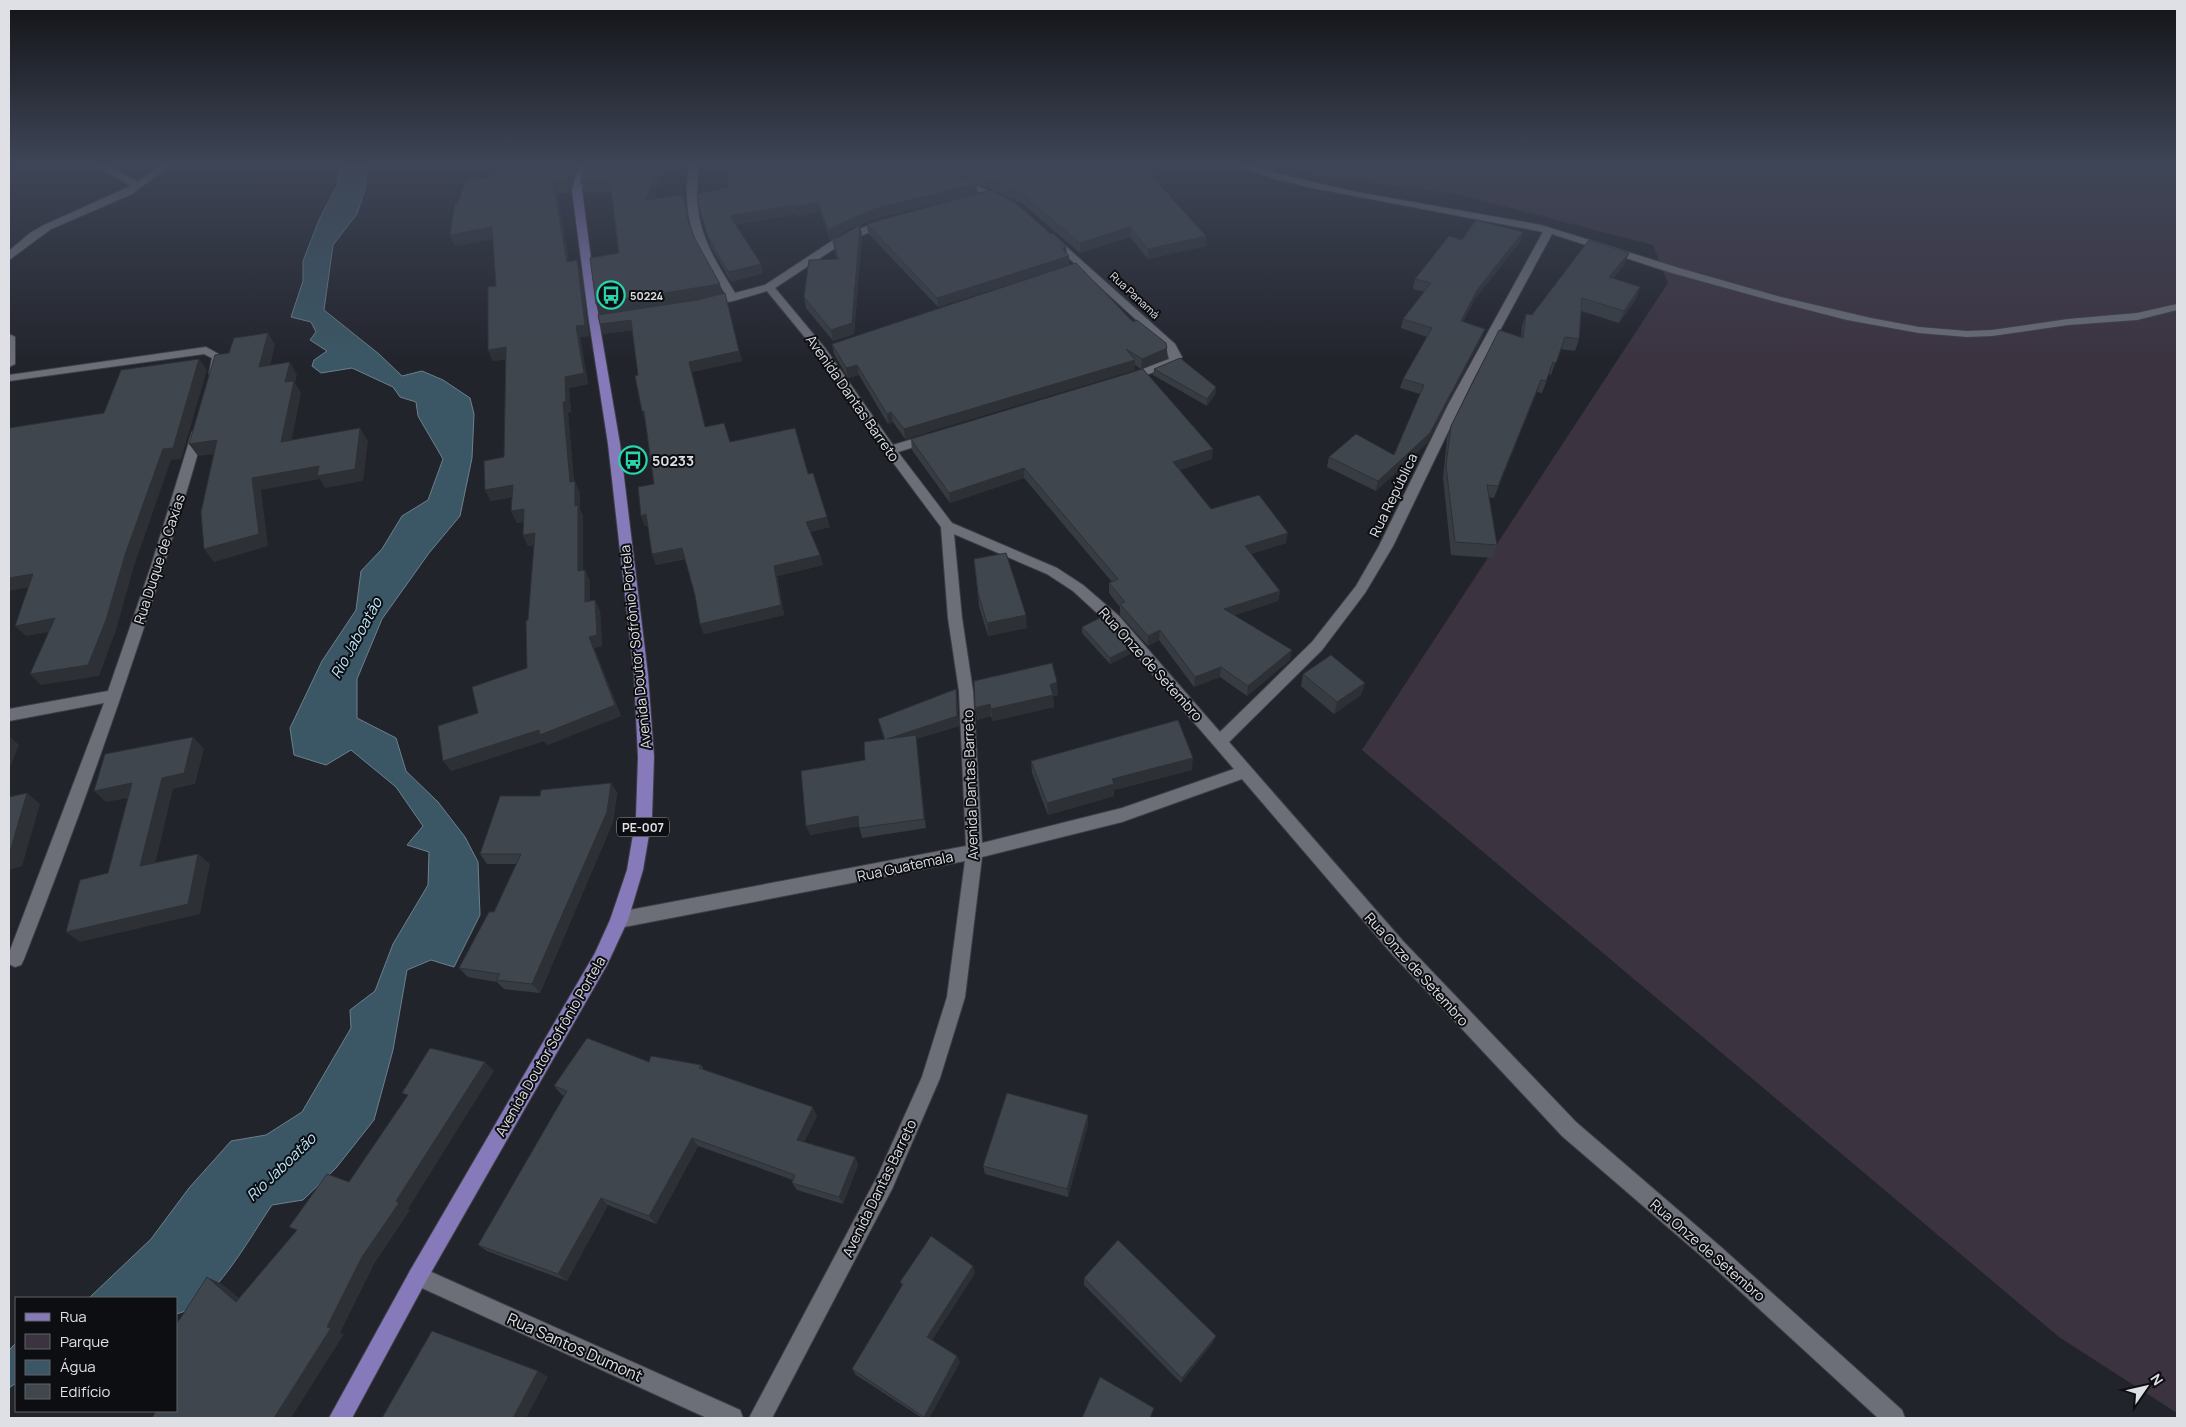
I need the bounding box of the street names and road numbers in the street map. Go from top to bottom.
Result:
street label: Rua Panamá [1107,268,1163,322]
street label: Avenida Dantas Barreto [802,331,904,465]
street label: Rua República [1364,450,1422,540]
street label: Rua Duque de Caxias [129,491,189,627]
street label: Avenida Doutor Sofrônio Portela [615,544,655,750]
street label: Rua Onze de Setembro [1095,603,1207,725]
street label: Avenida Dantas Barreto [958,709,982,861]
road number: PE-007 [617,818,669,836]
street label: Rua Guatemala [855,847,955,885]
street label: Rua Onze de Setembro [1361,908,1473,1030]
street label: Avenida Doutor Sofrônio Portela [491,952,609,1140]
street label: Avenida Dantas Barreto [837,1116,921,1260]
street label: Rua Onze de Setembro [1646,1195,1770,1305]
street label: Rua Santos Dumont [504,1307,646,1387]

